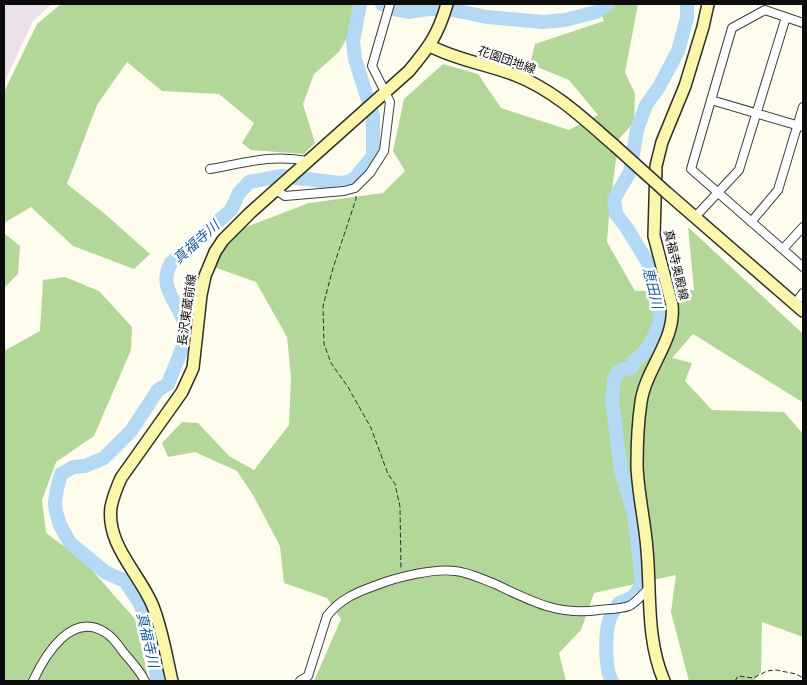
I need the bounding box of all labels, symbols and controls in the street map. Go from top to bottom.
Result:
street label: 花園団地線 [476,44,538,76]
water label: 真福寺川 [170,216,224,267]
street label: 真福寺奥殿線 [661,228,691,302]
water label: 恵田川 [640,266,666,312]
street label: 長沢東蔵前線 [175,273,199,347]
water label: 真福寺川 [134,611,163,671]

